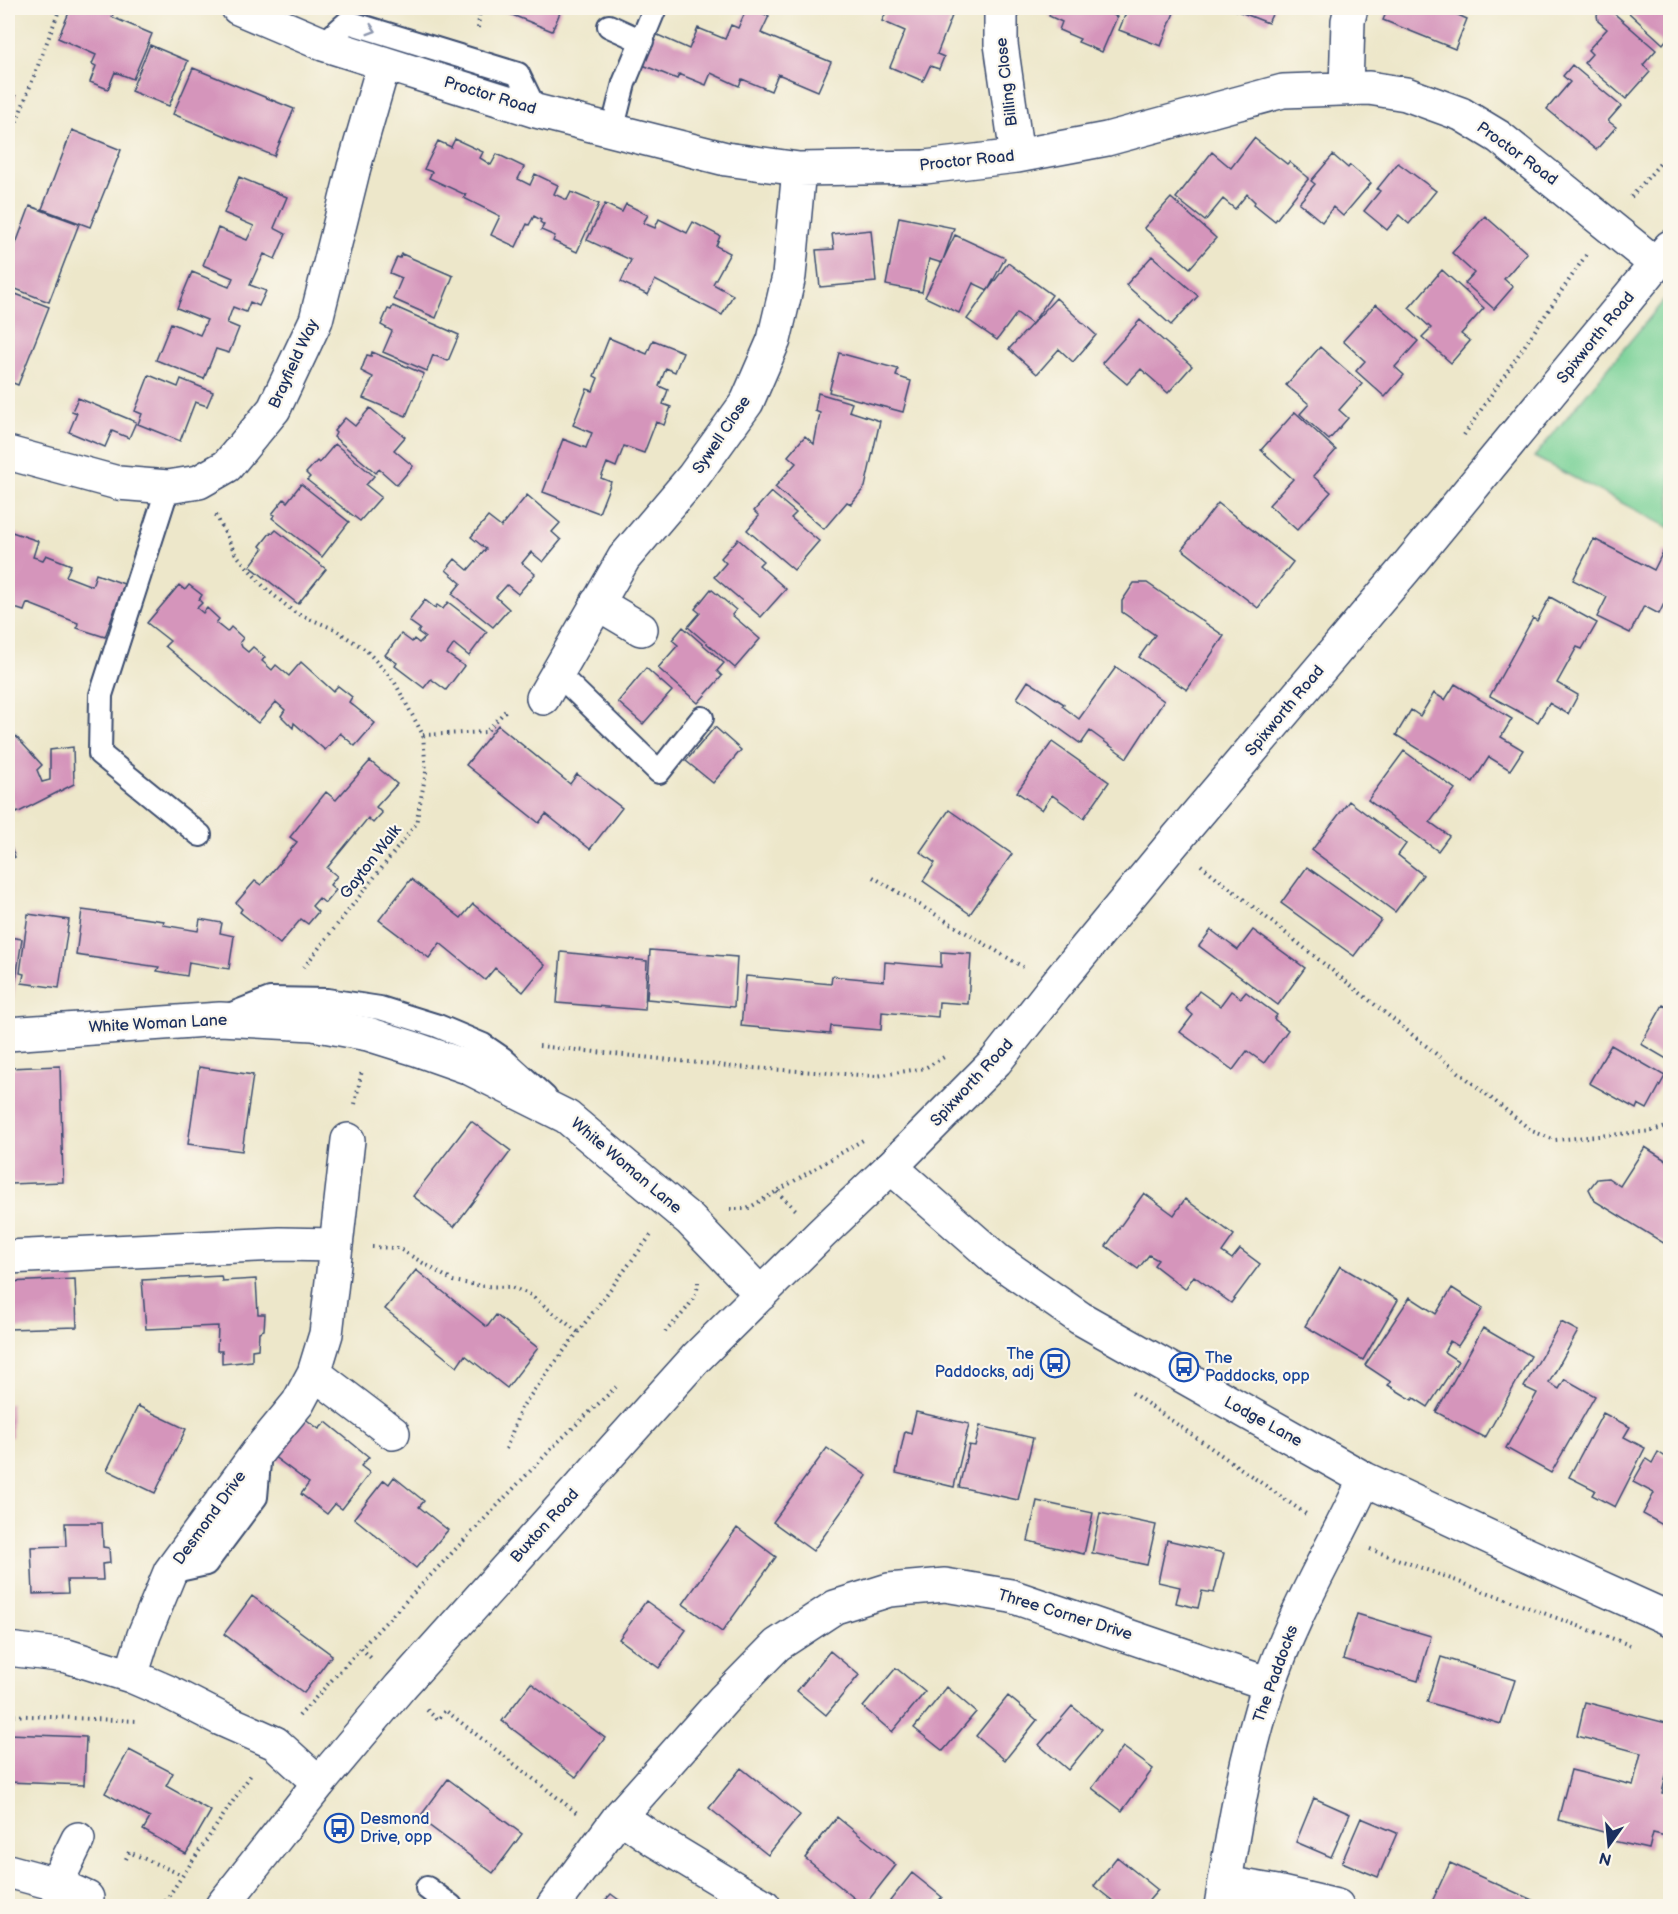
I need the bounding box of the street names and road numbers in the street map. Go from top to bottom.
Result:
street label: Billing Close [992,36,1022,128]
street label: Proctor Road [442,73,538,119]
street label: Proctor Road [1473,118,1561,190]
street label: Proctor Road [919,147,1015,175]
street label: Spixworth Road [1553,288,1639,388]
street label: Brayfield Way [265,316,323,412]
street label: Sywell Close [689,392,755,478]
street label: Spixworth Road [1242,662,1328,760]
street label: Gayton Walk [336,821,406,903]
street label: White Woman Lane [88,1011,228,1037]
street label: Spixworth Road [927,1035,1017,1131]
street label: White Woman Lane [567,1114,686,1218]
street label: Lodge Lane [1221,1393,1306,1451]
street label: Desmond Drive [170,1467,251,1569]
street label: Buxton Road [507,1485,583,1567]
street label: Three Corner Drive [996,1586,1135,1645]
street label: The Paddocks [1250,1623,1302,1725]

